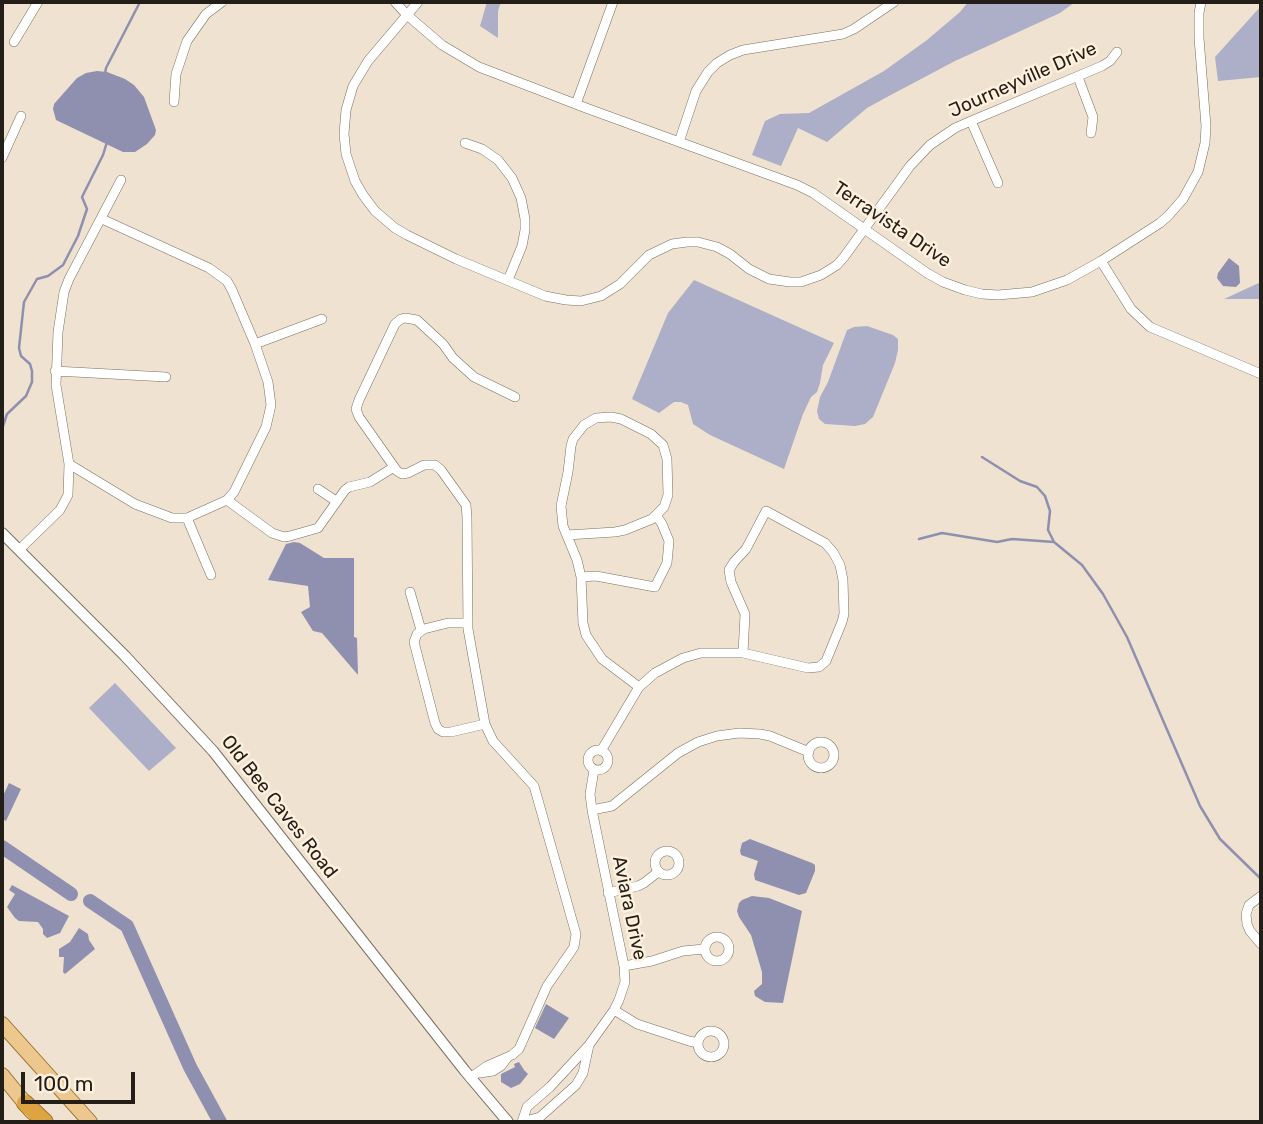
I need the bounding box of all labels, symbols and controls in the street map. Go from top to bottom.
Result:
street label: Journeyville Drive [946,37,1100,123]
street label: Terravista Drive [829,177,955,273]
street label: Old Bee Caves Road [216,731,342,883]
street label: Aviara Drive [607,854,651,962]
scale bar [24,1058,138,1102]
text: 100 m [34,1071,93,1096]

